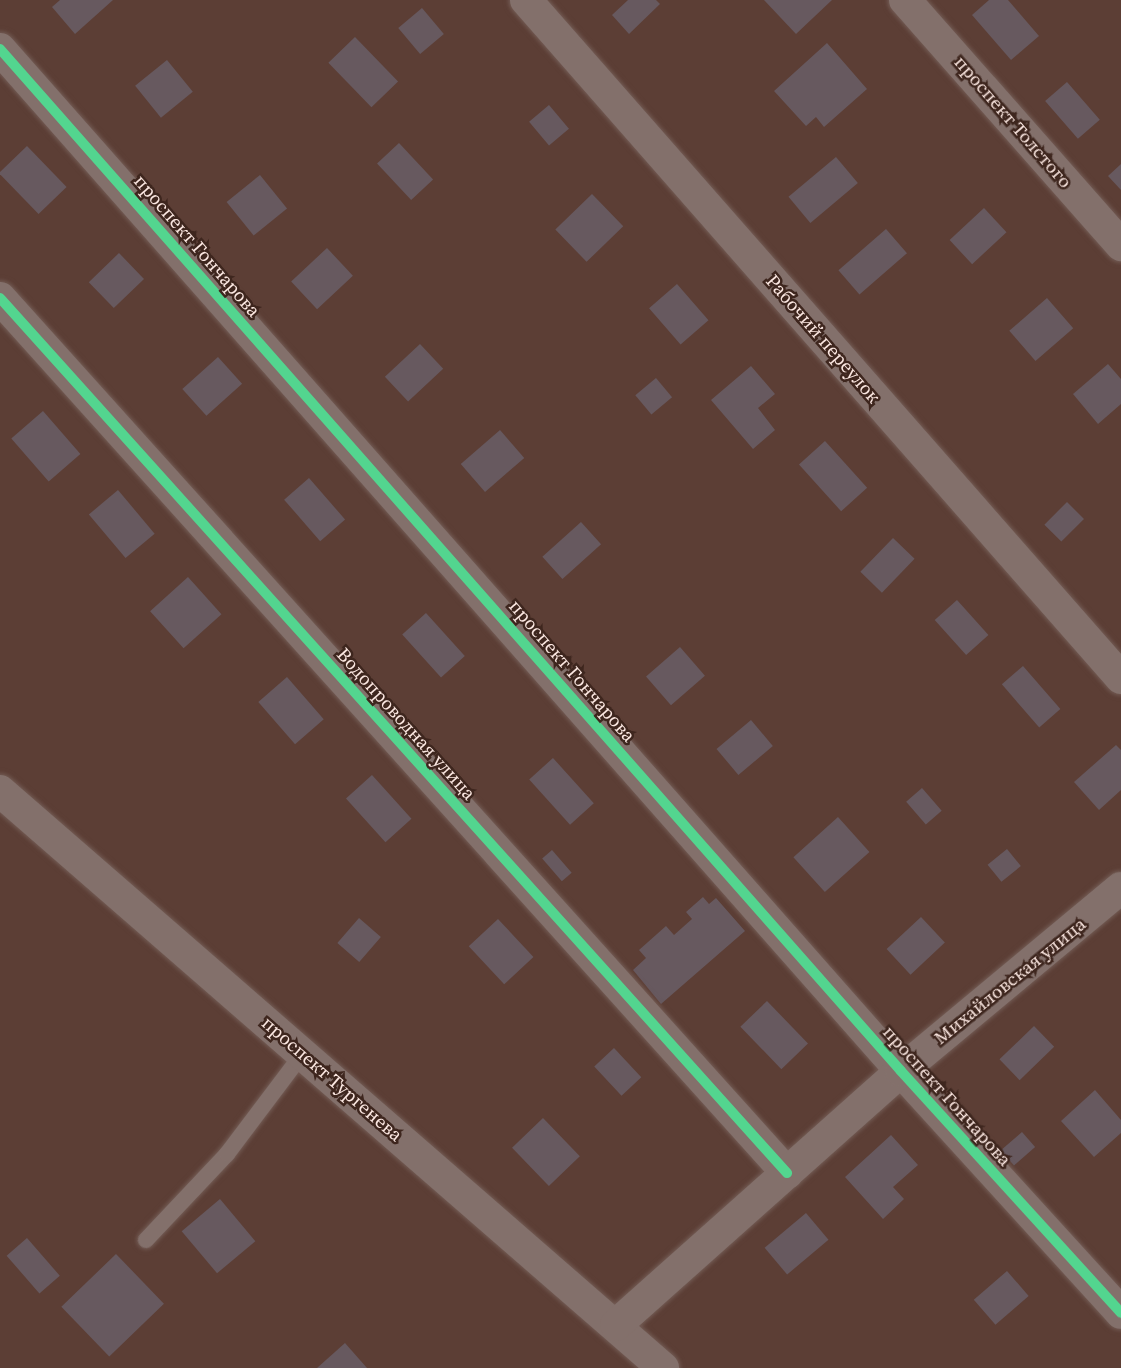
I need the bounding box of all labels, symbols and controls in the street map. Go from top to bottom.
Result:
street label: проспект Толстого [949,51,1077,193]
street label: проспект Гончарова [129,170,265,322]
street label: Рабочий переулок [761,270,885,408]
street label: проспект Гончарова [504,595,640,747]
street label: Водопроводная улица [332,643,480,805]
street label: Михайловская улица [929,913,1091,1049]
street label: проспект Тургенева [257,1012,407,1146]
street label: проспект Гончарова [878,1021,1016,1171]

